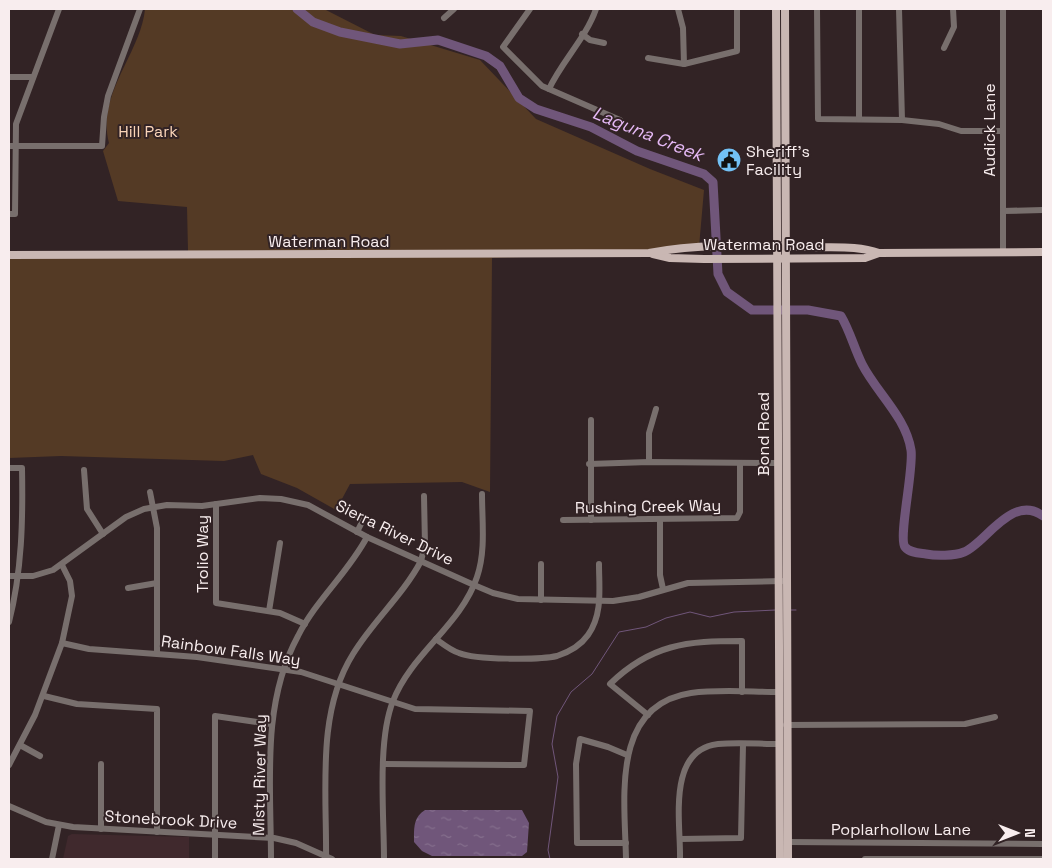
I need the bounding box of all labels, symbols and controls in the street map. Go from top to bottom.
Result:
street label: Audick Lane [979,83,1000,177]
water label: Laguna Creek [589,101,709,167]
park label: Hill Park [118,121,178,142]
place label: Sheriff's Facility [746,141,810,180]
public building icon: Sheriff's Facility [716,147,742,173]
street label: Waterman Road [268,231,390,252]
street label: Waterman Road [703,234,825,255]
street label: Bond Road [753,392,774,476]
street label: Sierra River Drive [332,495,457,570]
street label: Rushing Creek Way [575,495,721,518]
street label: Trolio Way [192,515,213,593]
street label: Rainbow Falls Way [160,630,302,671]
street label: Misty River Way [248,714,271,836]
street label: Stonebrook Drive [104,806,238,833]
north arrow [992,808,1042,858]
street label: Poplarhollow Lane [831,819,971,840]
text: N [1021,828,1039,838]

